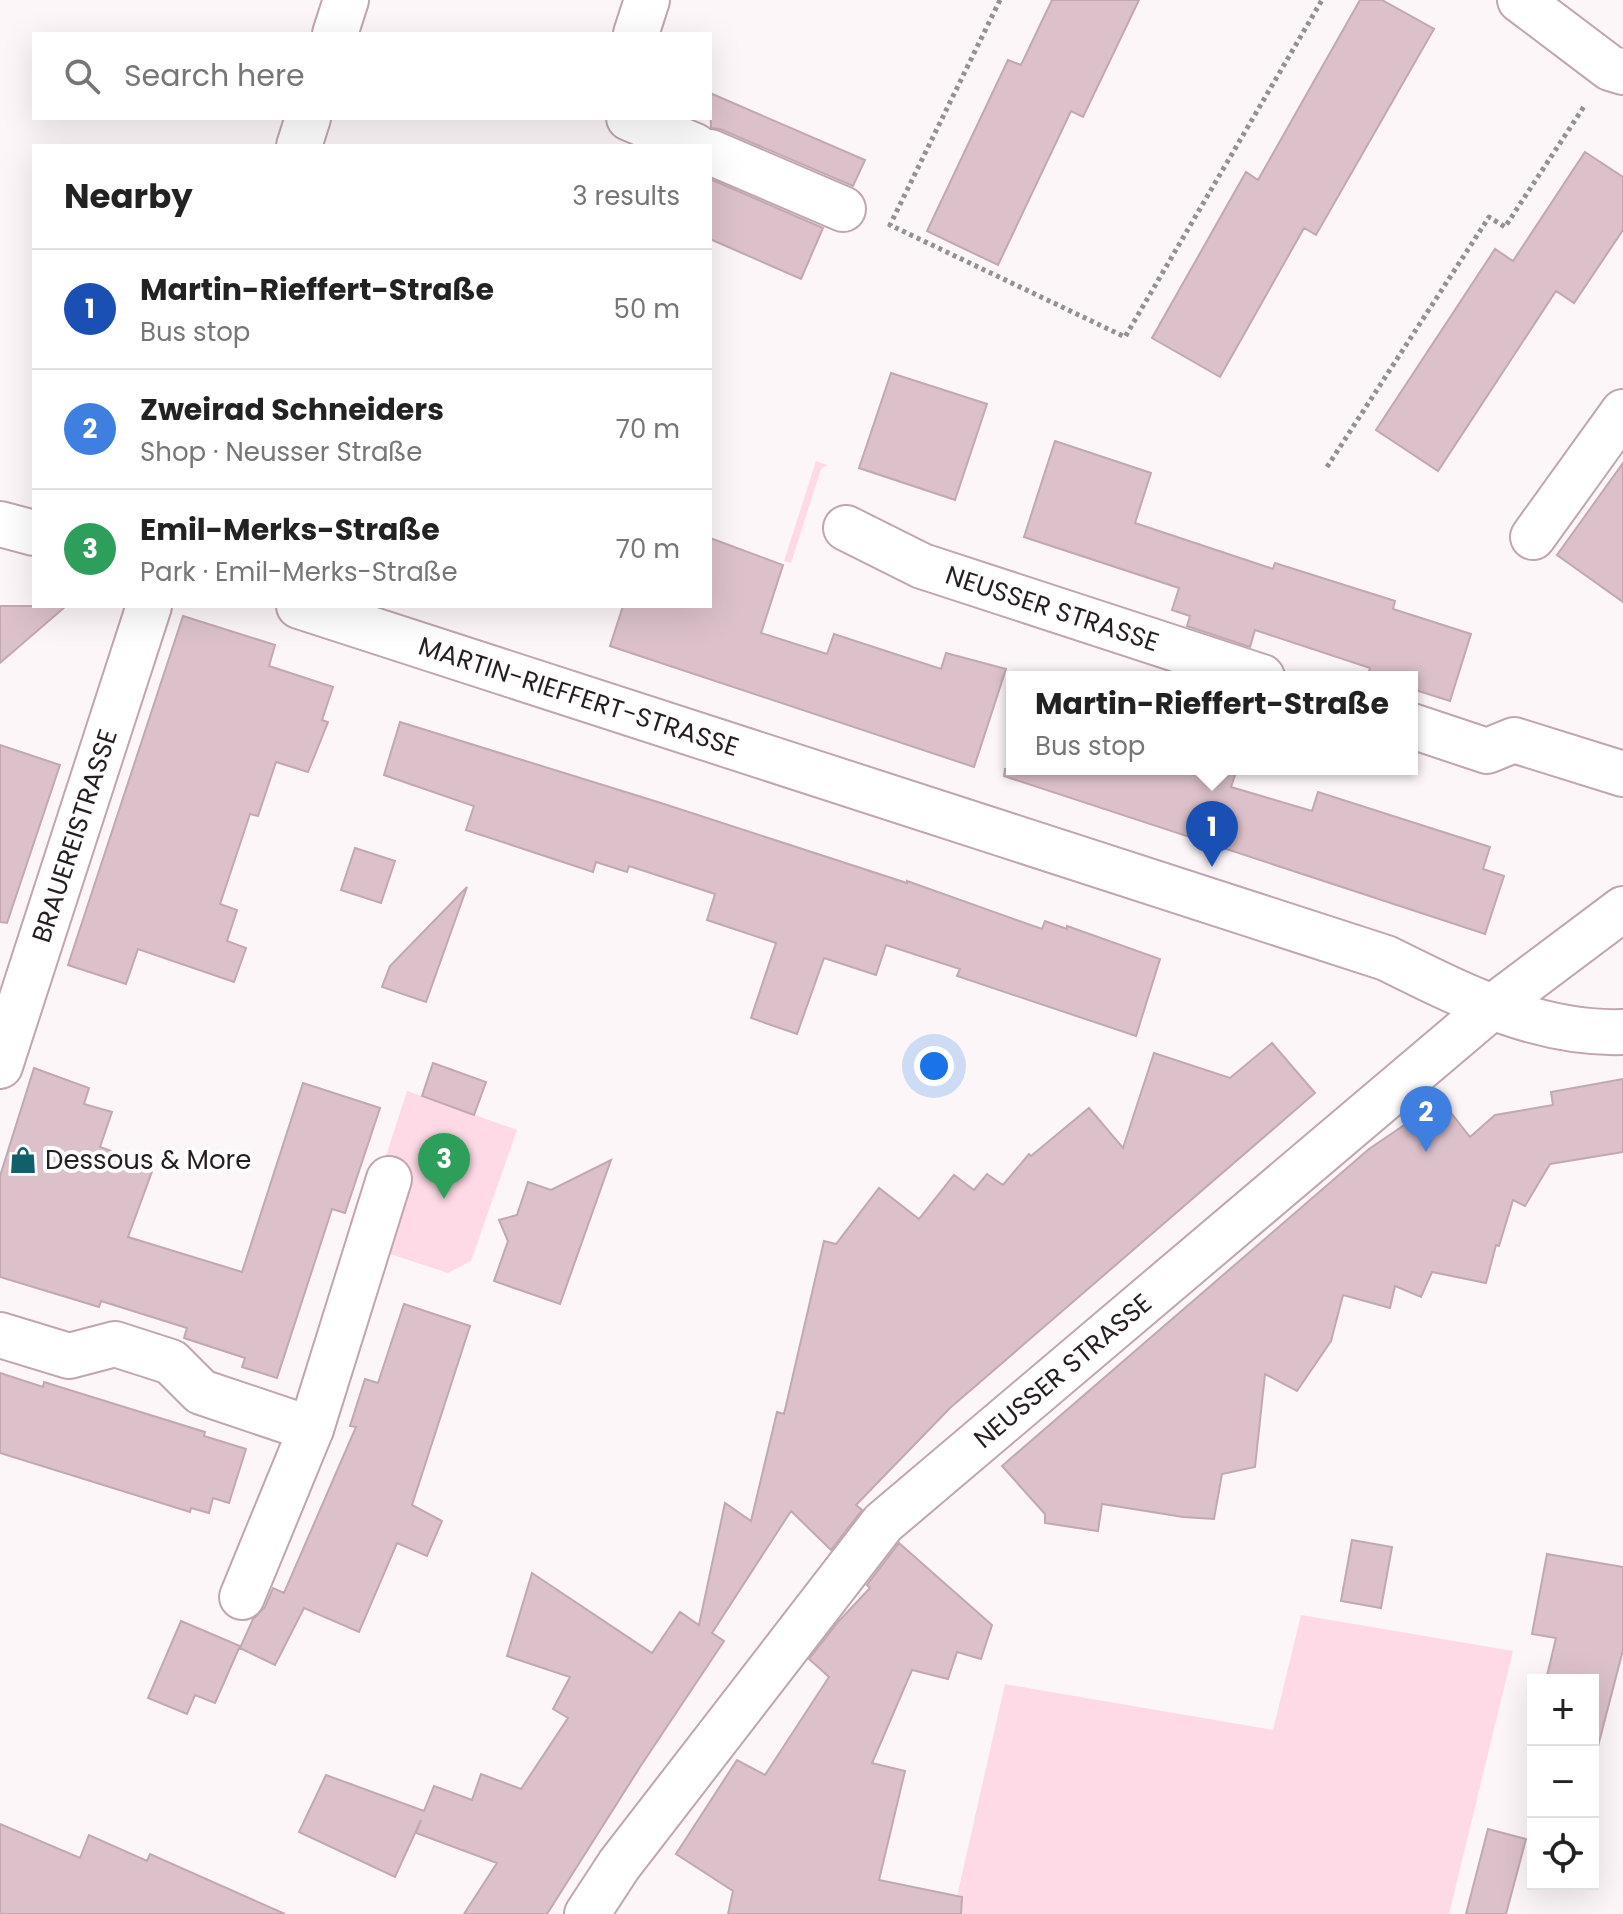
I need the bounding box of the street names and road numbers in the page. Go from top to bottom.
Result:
street label: NEUSSER STRASSE [941,557,1164,660]
street label: MARTIN-RIEFFERT-STRASSE [414,628,743,765]
street label: BRAUEREISTRASSE [23,724,126,947]
street label: NEUSSER STRASSE [966,1285,1159,1456]

